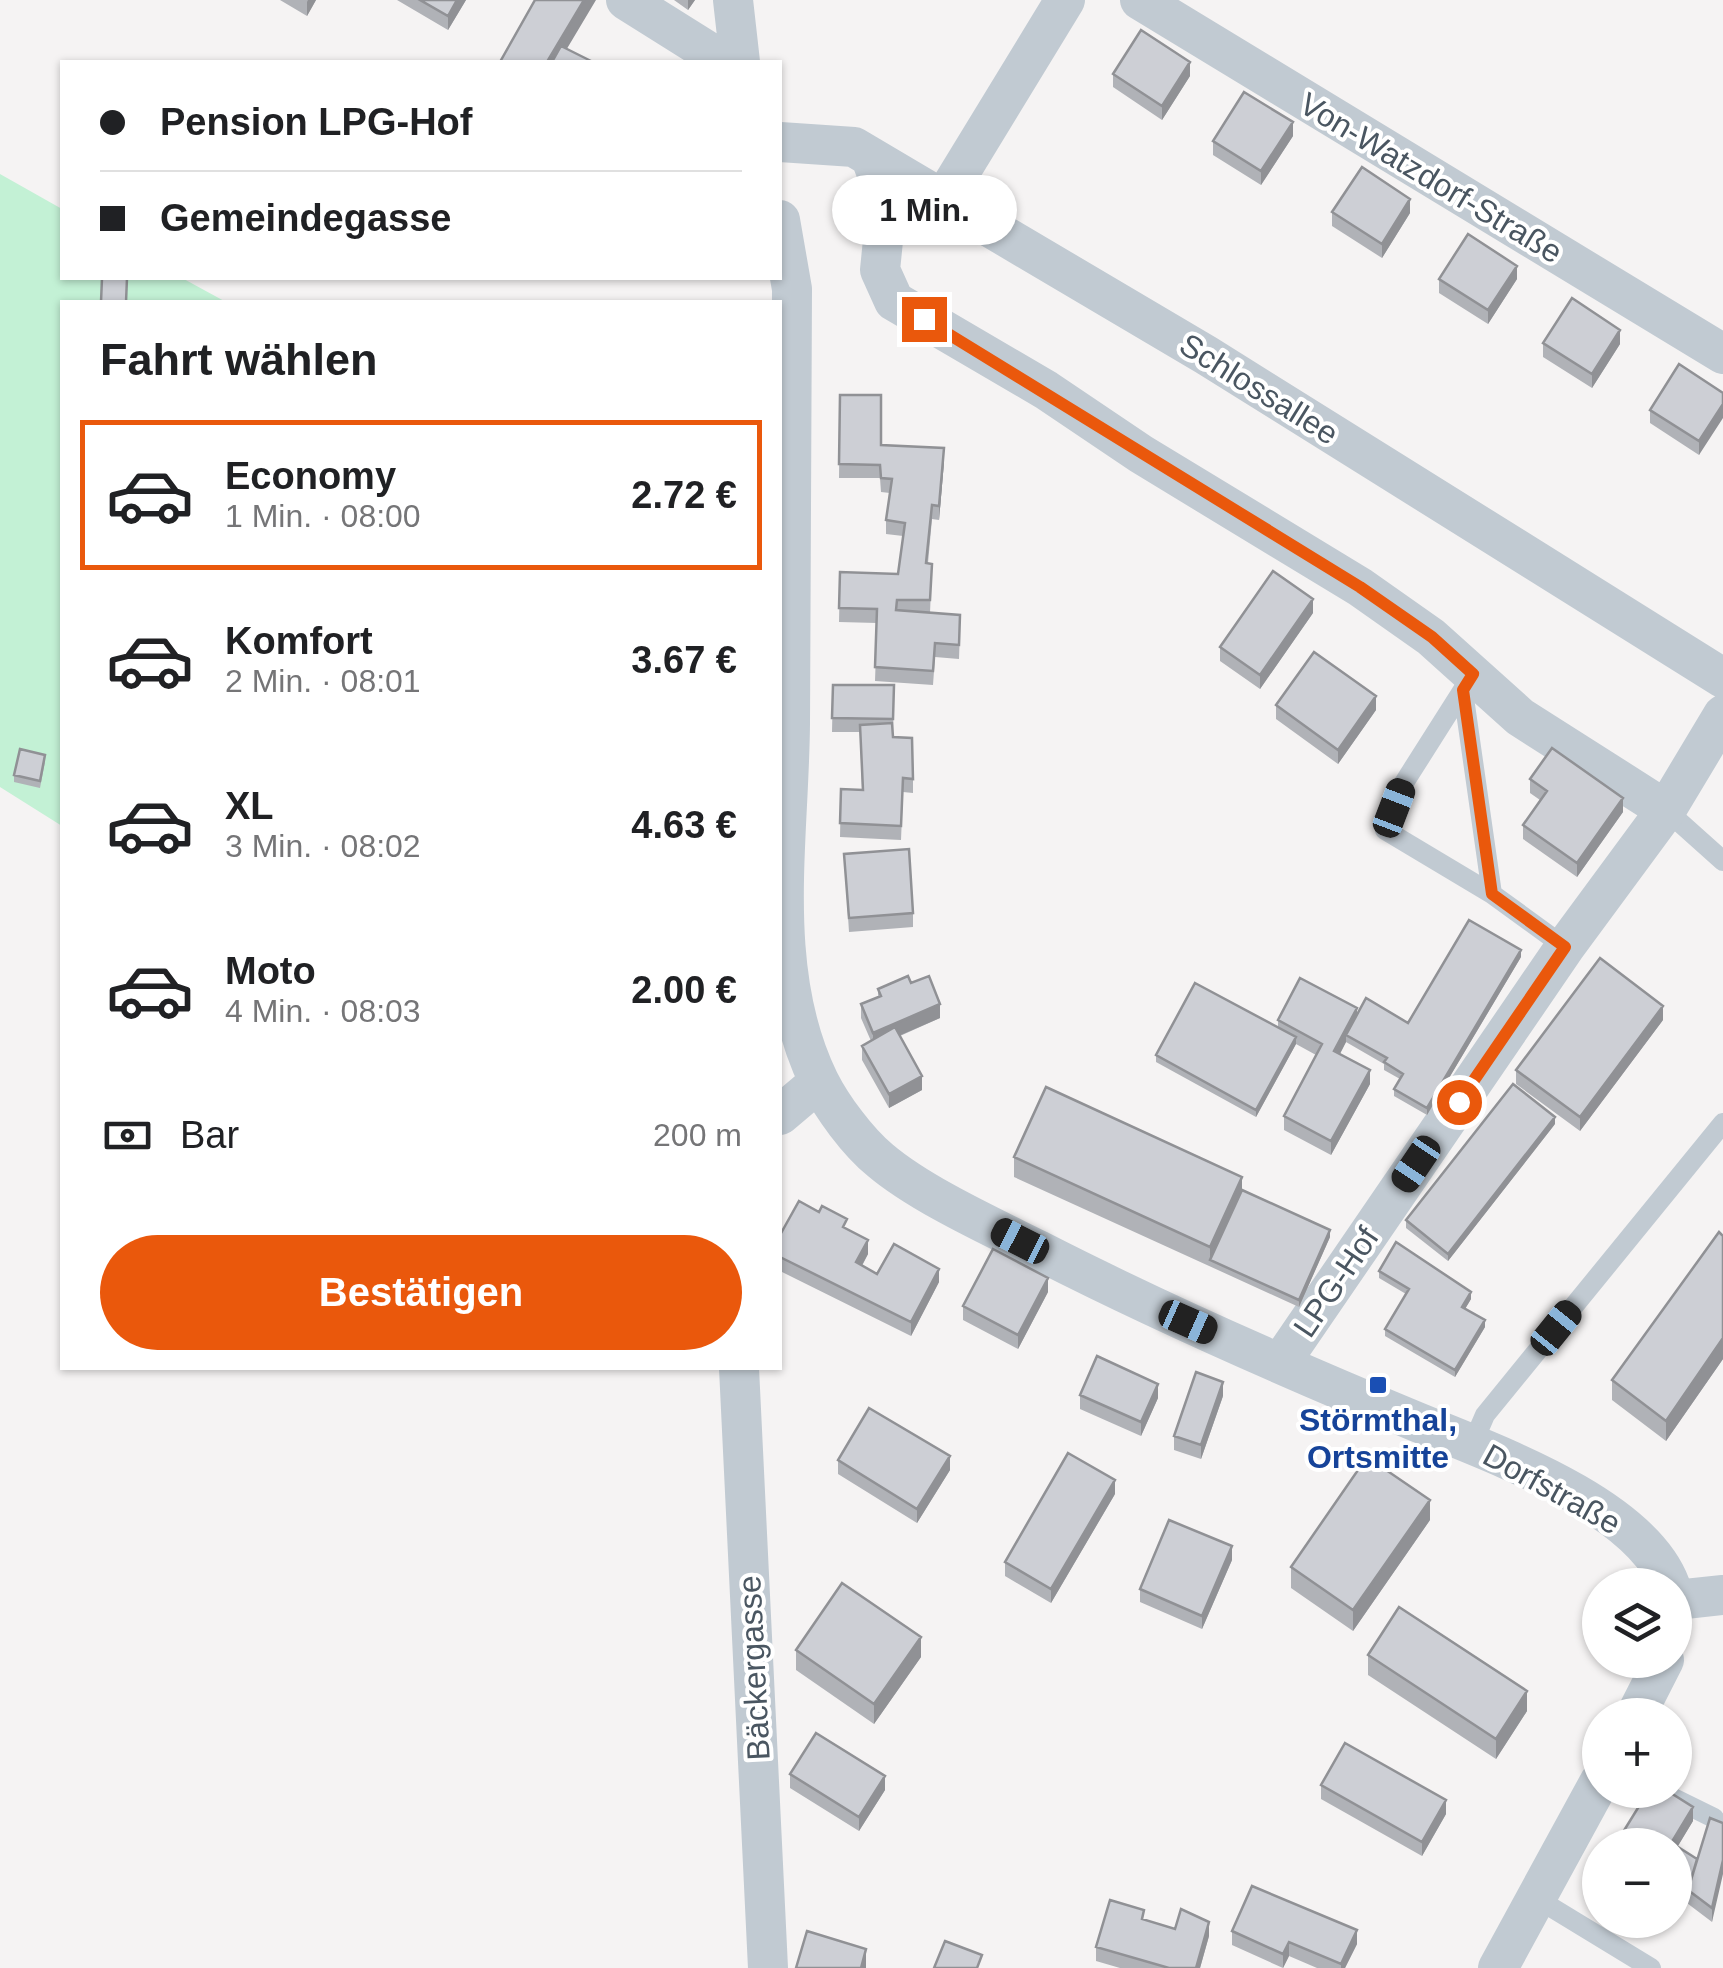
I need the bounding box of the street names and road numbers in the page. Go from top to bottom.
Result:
street label: Von-Watzdorf-Straße [1293,85,1569,271]
street label: Schlossallee [1173,326,1345,452]
street label: LPG-Hof [1286,1220,1386,1344]
street label: Dorfstraße [1477,1437,1627,1541]
street label: Bäckergasse [731,1575,777,1761]

